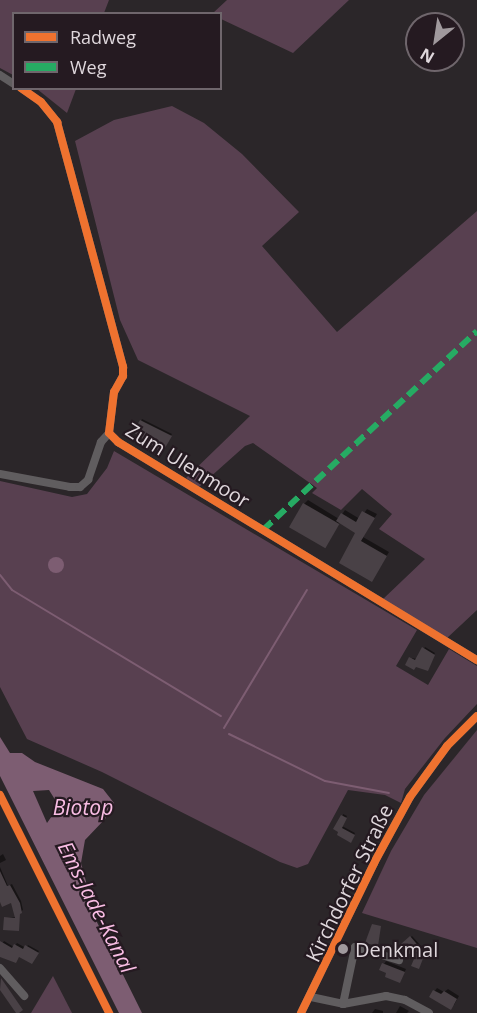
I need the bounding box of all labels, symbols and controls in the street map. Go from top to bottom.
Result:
legend [12,12,222,90]
north arrow [405,12,465,72]
text: Radweg [70,25,136,49]
text: N [416,43,438,69]
text: Weg [70,55,107,79]
street label: Zum Ulenmoor [122,417,254,513]
water label: Biotop [53,794,113,820]
street label: Kirchdorfer Straße [300,800,398,966]
water label: Ems-Jade-Kanal [53,837,141,977]
place label: Denkmal [355,937,438,961]
marker: Denkmal [336,942,350,956]

